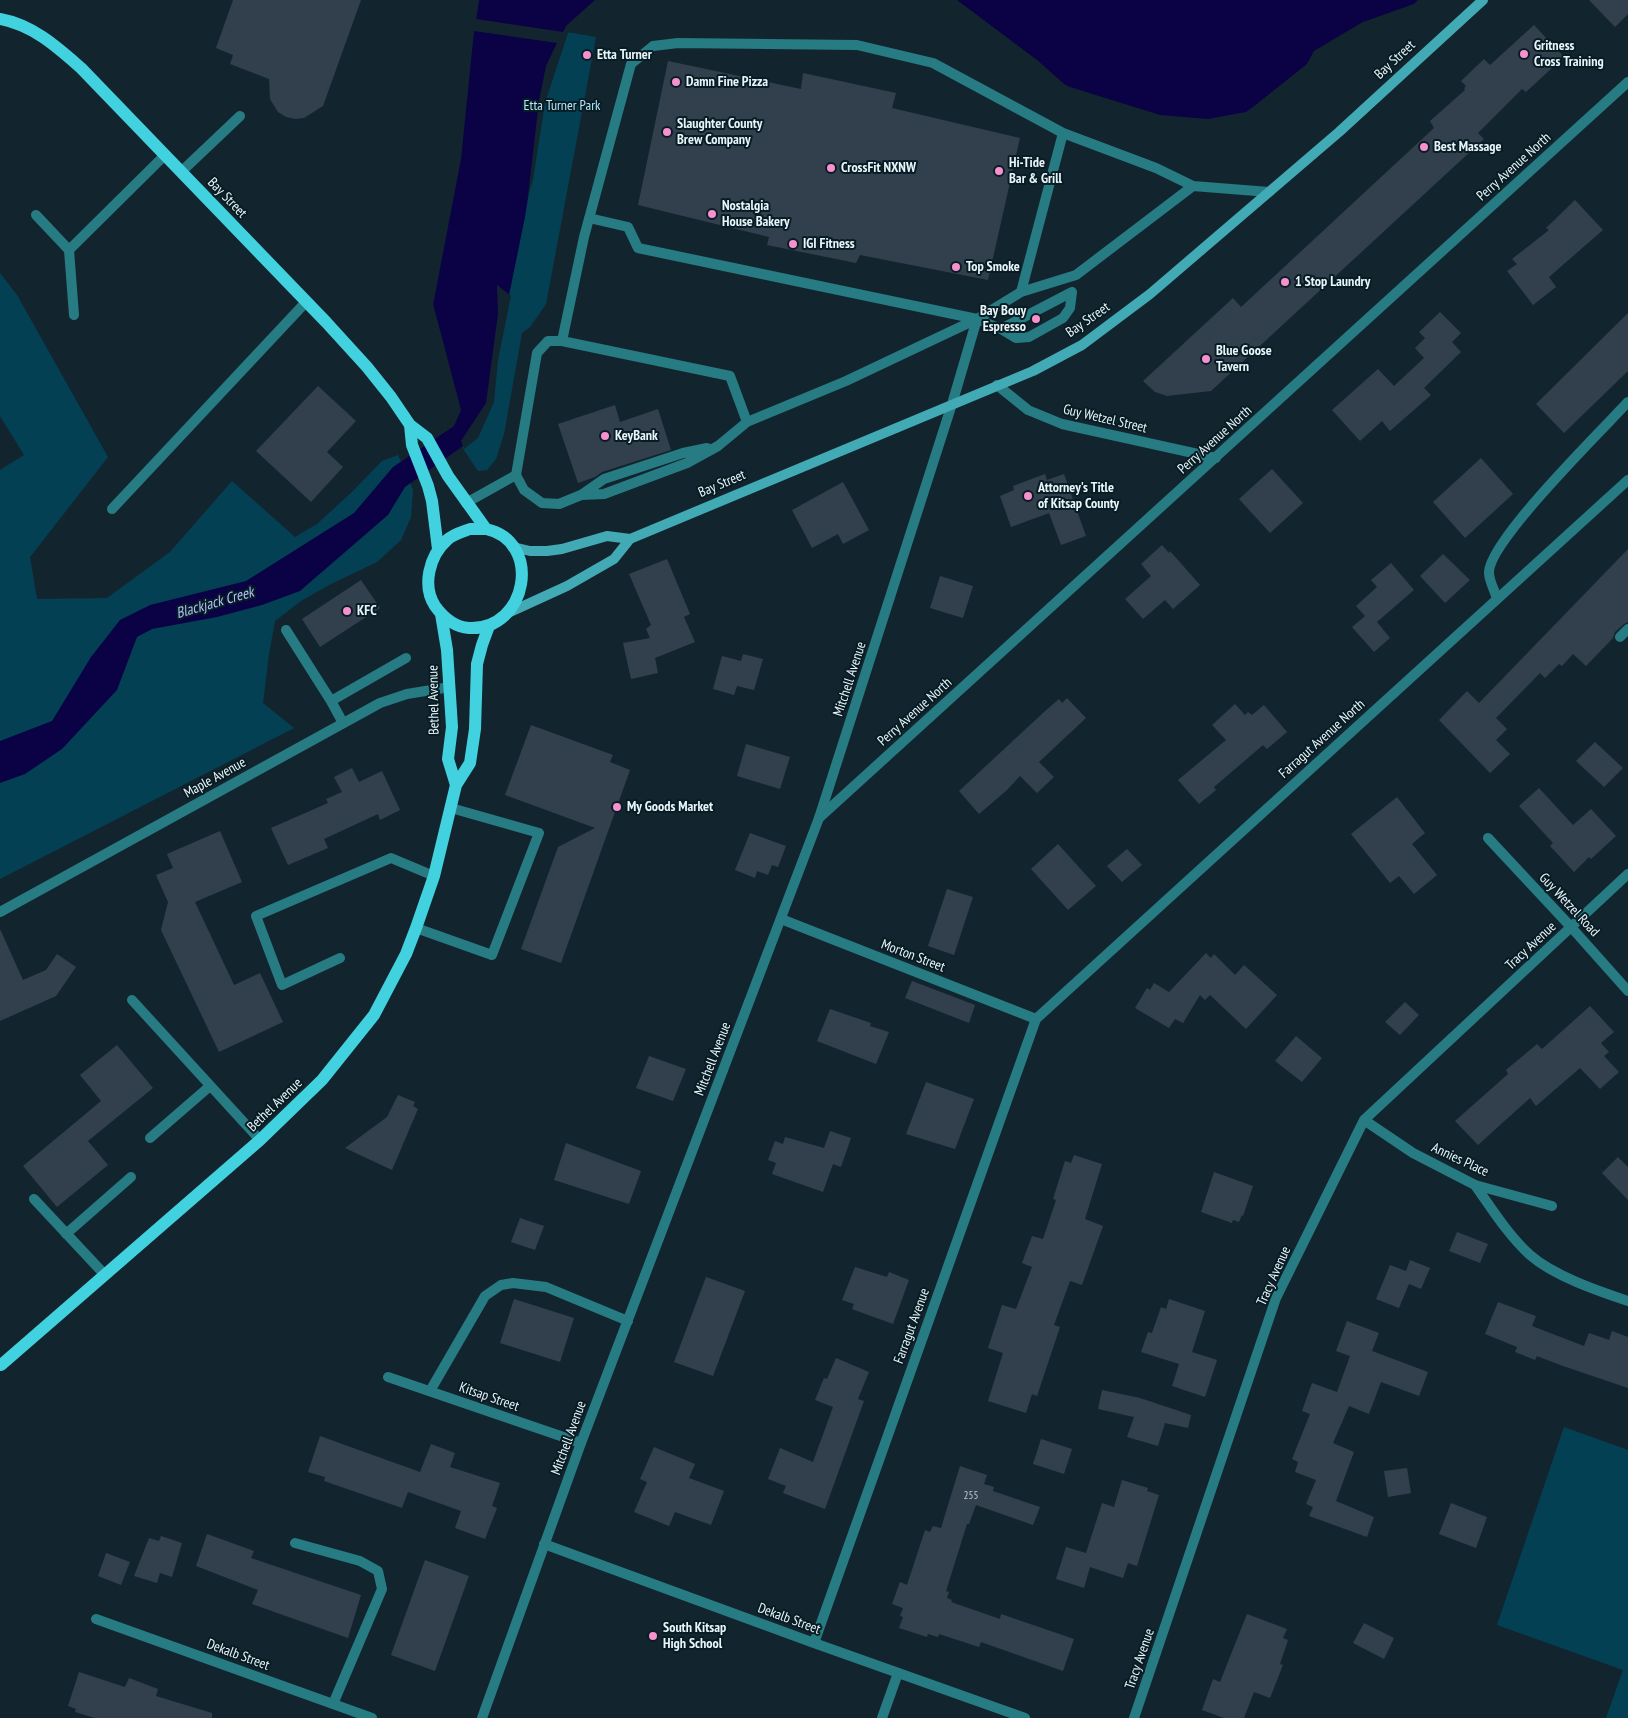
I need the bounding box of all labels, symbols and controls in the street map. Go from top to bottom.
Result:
street label: Bay Street [1371,37,1419,83]
place label: Gritness Cross Training [1534,38,1604,70]
place label: Etta Turner [597,47,652,63]
marker: Gritness Cross Training [1518,48,1530,60]
marker: Etta Turner [581,49,593,61]
place label: Damn Fine Pizza [686,74,768,90]
marker: Damn Fine Pizza [670,76,682,88]
park label: Etta Turner Park [524,98,600,114]
place label: Slaughter County Brew Company [677,116,762,148]
marker: Slaughter County Brew Company [661,126,673,138]
street label: Perry Avenue North [1474,129,1554,205]
place label: Best Massage [1434,139,1502,155]
marker: Best Massage [1418,141,1430,153]
place label: Hi-Tide Bar & Grill [1009,155,1062,188]
place label: CrossFit NXNW [841,160,916,176]
marker: CrossFit NXNW [825,162,837,174]
marker: Hi-Tide Bar & Grill [993,165,1005,177]
street label: Bay Street [204,174,250,222]
place label: Nostalgia House Bakery [722,198,790,230]
marker: Nostalgia House Bakery [706,208,718,220]
place label: IGI Fitness [803,236,855,252]
marker: IGI Fitness [787,238,799,250]
place label: Top Smoke [966,259,1020,275]
marker: Top Smoke [950,261,962,273]
place label: 1 Stop Laundry [1295,274,1370,290]
marker: 1 Stop Laundry [1279,276,1291,288]
street label: Bay Street [1063,299,1113,341]
place label: Bay Bouy Espresso [980,303,1026,336]
marker: Bay Bouy Espresso [1030,313,1042,325]
place label: Blue Goose Tavern [1216,343,1272,376]
marker: Blue Goose Tavern [1200,353,1212,365]
street label: Guy Wetzel Street [1061,401,1149,437]
street label: Perry Avenue North [1175,402,1255,478]
place label: KeyBank [615,428,658,444]
marker: KeyBank [599,430,611,442]
street label: Bay Street [696,467,748,501]
place label: Attorney's Title of Kitsap County [1038,480,1119,512]
marker: Attorney's Title of Kitsap County [1022,490,1034,502]
water label: Blackjack Creek [174,583,256,623]
place label: KFC [357,603,377,619]
marker: KFC [341,605,353,617]
street label: Mitchell Avenue [830,640,870,718]
street label: Bethel Avenue [425,665,443,735]
street label: Perry Avenue North [875,674,955,750]
street label: Farragut Avenue North [1276,696,1368,782]
street label: Maple Avenue [181,754,249,802]
place label: My Goods Market [627,799,713,815]
marker: My Goods Market [611,801,623,813]
street label: Guy Wetzel Road [1535,870,1603,940]
street label: Tracy Avenue [1502,918,1560,974]
street label: Morton Street [879,936,947,976]
street label: Mitchell Avenue [691,1020,735,1098]
street label: Bethel Avenue [244,1075,306,1135]
street label: Annies Place [1429,1139,1491,1181]
street label: Tracy Avenue [1254,1244,1294,1308]
street label: Farragut Avenue [891,1286,933,1366]
street label: Kitsap Street [457,1379,521,1415]
street label: Mitchell Avenue [548,1399,590,1477]
house number: 255 [964,1489,978,1503]
street label: Dekalb Street [755,1600,823,1638]
place label: South Kitsap High School [663,1620,726,1652]
street label: Tracy Avenue [1122,1626,1158,1692]
marker: South Kitsap High School [647,1630,659,1642]
street label: Dekalb Street [204,1636,272,1674]

